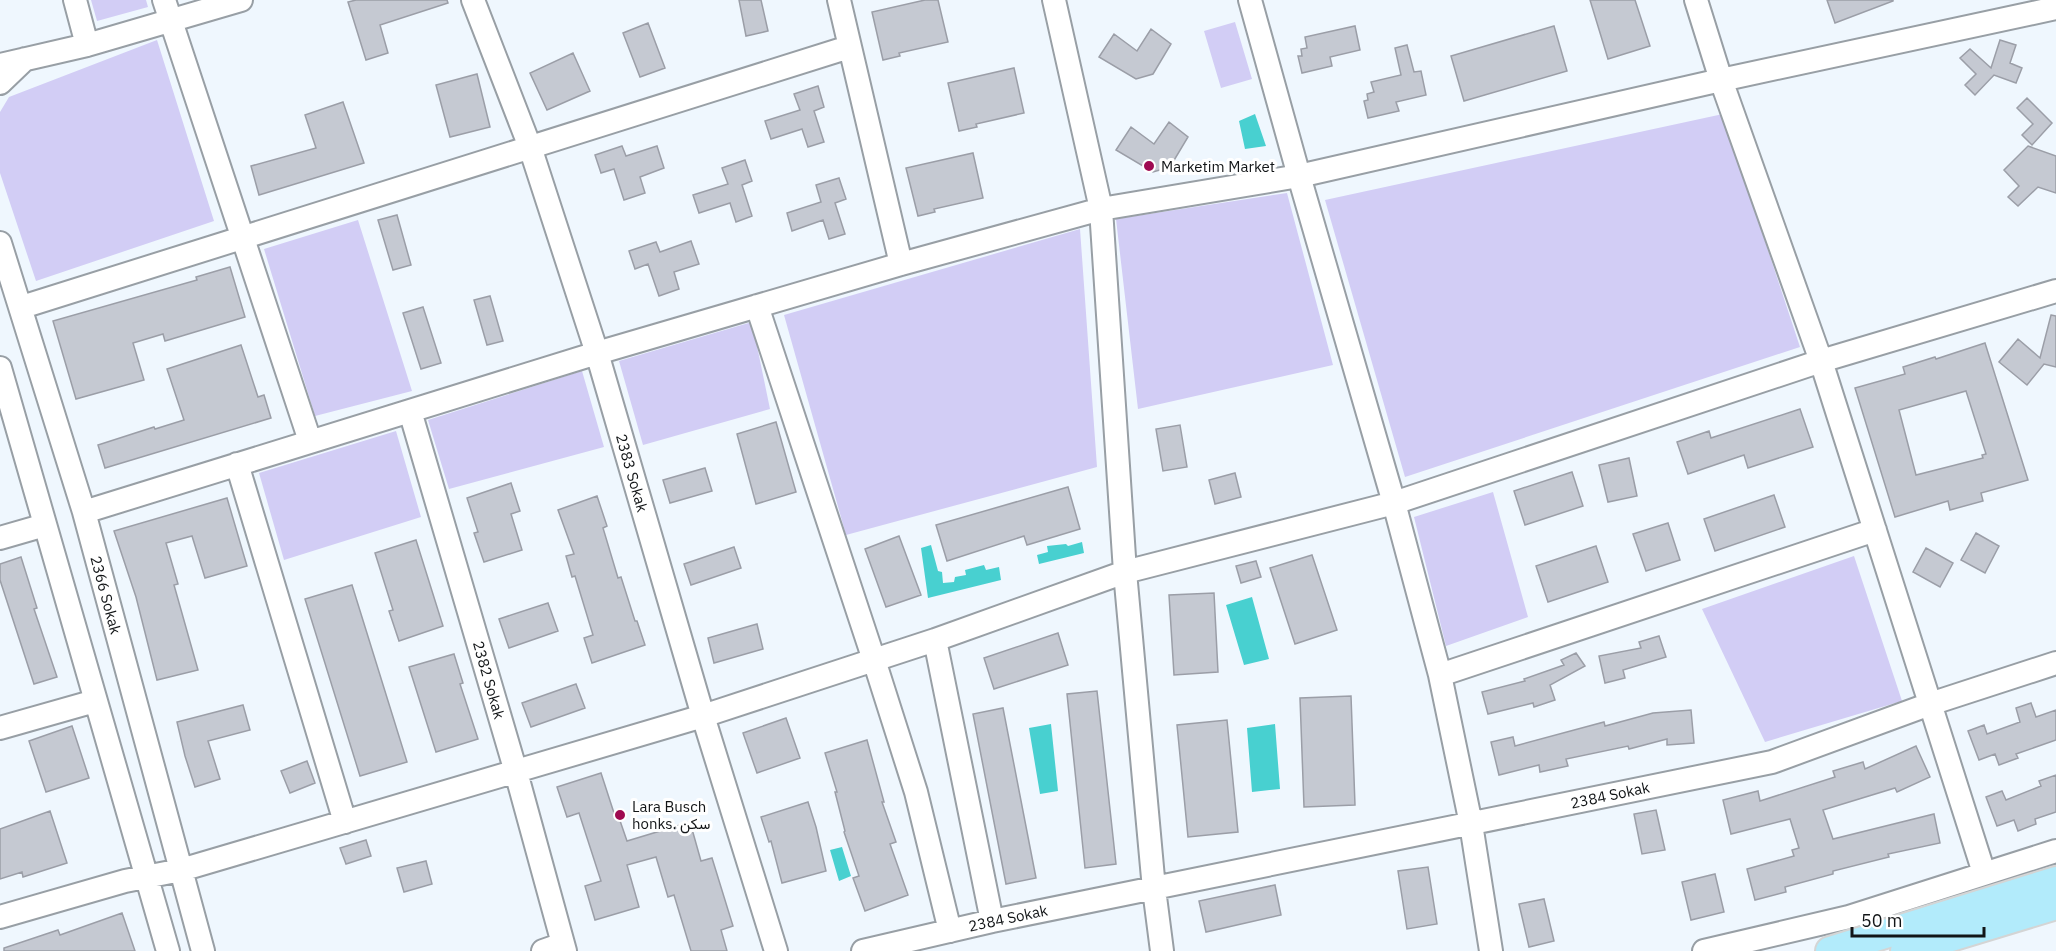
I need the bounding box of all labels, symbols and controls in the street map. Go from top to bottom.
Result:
place label: Marketim Market [1161,157,1275,176]
marker: Marketim Market [1142,159,1156,173]
street label: 2383 Sokak [612,432,652,514]
street label: 2366 Sokak [86,554,126,636]
street label: 2382 Sokak [469,639,509,721]
street label: 2384 Sokak [1569,777,1651,813]
place label: Lara Busch honks. سكن [632,797,711,834]
marker: Lara Busch honks. سكن [613,808,627,822]
street label: 2384 Sokak [967,900,1049,936]
scale bar [1852,900,1984,938]
text: 50 m [1861,909,1903,932]

